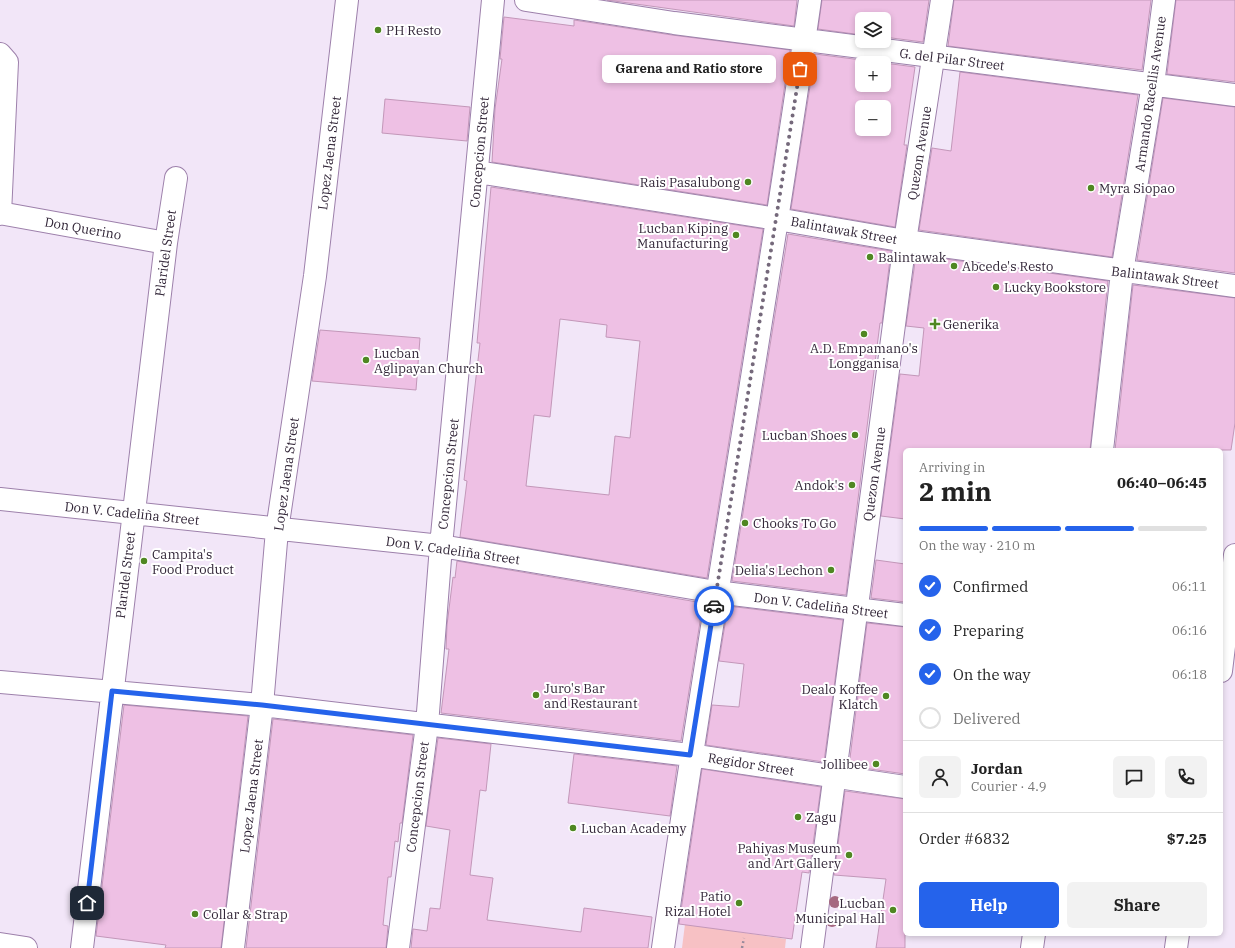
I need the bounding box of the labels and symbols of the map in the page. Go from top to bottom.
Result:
street label: Armando Racellis Avenue [1131,15,1170,173]
place label: PH Resto [386,22,441,39]
marker: PH Resto [373,25,383,35]
street label: G. del Pilar Street [898,45,1006,74]
pin [783,52,817,86]
callout: Garena and Ratio store [602,55,776,83]
street label: Lopez Jaena Street [314,95,345,211]
street label: Concepcion Street [466,95,493,208]
street label: Quezon Avenue [904,105,935,201]
place label: Rais Pasalubong [640,174,740,191]
marker: Rais Pasalubong [743,177,753,187]
place label: Myra Siopao [1099,180,1175,197]
marker: Myra Siopao [1086,183,1096,193]
street label: Plaridel Street [151,208,180,297]
street label: Don Querino [43,213,123,244]
street label: Balintawak Street [789,213,899,248]
place label: Lucban Kiping Manufacturing [637,220,728,252]
marker: Lucban Kiping Manufacturing [731,230,741,240]
place label: Balintawak [878,249,947,266]
marker: Balintawak [865,252,875,262]
place label: Abcede's Resto [962,258,1053,275]
marker: Abcede's Resto [949,261,959,271]
street label: Balintawak Street [1110,262,1220,293]
place label: Lucky Bookstore [1004,279,1106,296]
marker: Lucky Bookstore [991,282,1001,292]
place label: Generika [943,316,999,333]
marker: Generika [930,319,940,329]
marker: A.D. Empamano's Longganisa [859,329,869,339]
place label: A.D. Empamano's Longganisa [810,340,918,372]
place label: Lucban Aglipayan Church [374,345,483,377]
marker: Lucban Aglipayan Church [361,355,371,365]
street label: Lopez Jaena Street [270,416,303,532]
street label: Concepcion Street [434,417,463,530]
street label: Quezon Avenue [859,426,890,522]
place label: Lucban Shoes [762,427,847,444]
marker: Lucban Shoes [850,430,860,440]
place label: Andok's [794,477,844,494]
marker: Andok's [847,480,857,490]
street label: Don V. Cadeliña Street [64,498,201,529]
place label: Chooks To Go [753,515,836,532]
marker: Chooks To Go [740,518,750,528]
street label: Plaridel Street [112,530,139,619]
street label: Don V. Cadeliña Street [385,533,521,568]
place label: Campita's Food Product [152,546,234,578]
marker: Campita's Food Product [139,556,149,566]
place label: Delia's Lechon [735,562,823,579]
marker: Delia's Lechon [826,565,836,575]
courier [694,586,734,626]
street label: Don V. Cadeliña Street [753,589,890,622]
place label: Juro's Bar and Restaurant [544,680,638,712]
place label: Dealo Koffee Klatch [802,681,878,713]
marker: Juro's Bar and Restaurant [531,690,541,700]
marker: Dealo Koffee Klatch [881,691,891,701]
street label: Lopez Jaena Street [236,738,267,854]
street label: Concepcion Street [402,740,433,853]
street label: Regidor Street [707,749,796,780]
place label: Jollibee [821,756,868,773]
marker: Jollibee [871,759,881,769]
place label: Zagu [806,809,836,826]
marker: Zagu [793,812,803,822]
place label: Lucban Academy [581,820,686,837]
marker: Lucban Academy [568,823,578,833]
place label: Pahiyas Museum and Art Gallery [737,840,841,872]
marker: Pahiyas Museum and Art Gallery [844,850,854,860]
pin [70,886,104,920]
place label: Patio Rizal Hotel [665,888,731,920]
place label: Lucban Municipal Hall [795,895,885,927]
marker: Patio Rizal Hotel [734,898,744,908]
marker: Lucban Municipal Hall [888,905,898,915]
place label: Collar & Strap [203,906,288,923]
marker: Collar & Strap [190,909,200,919]

